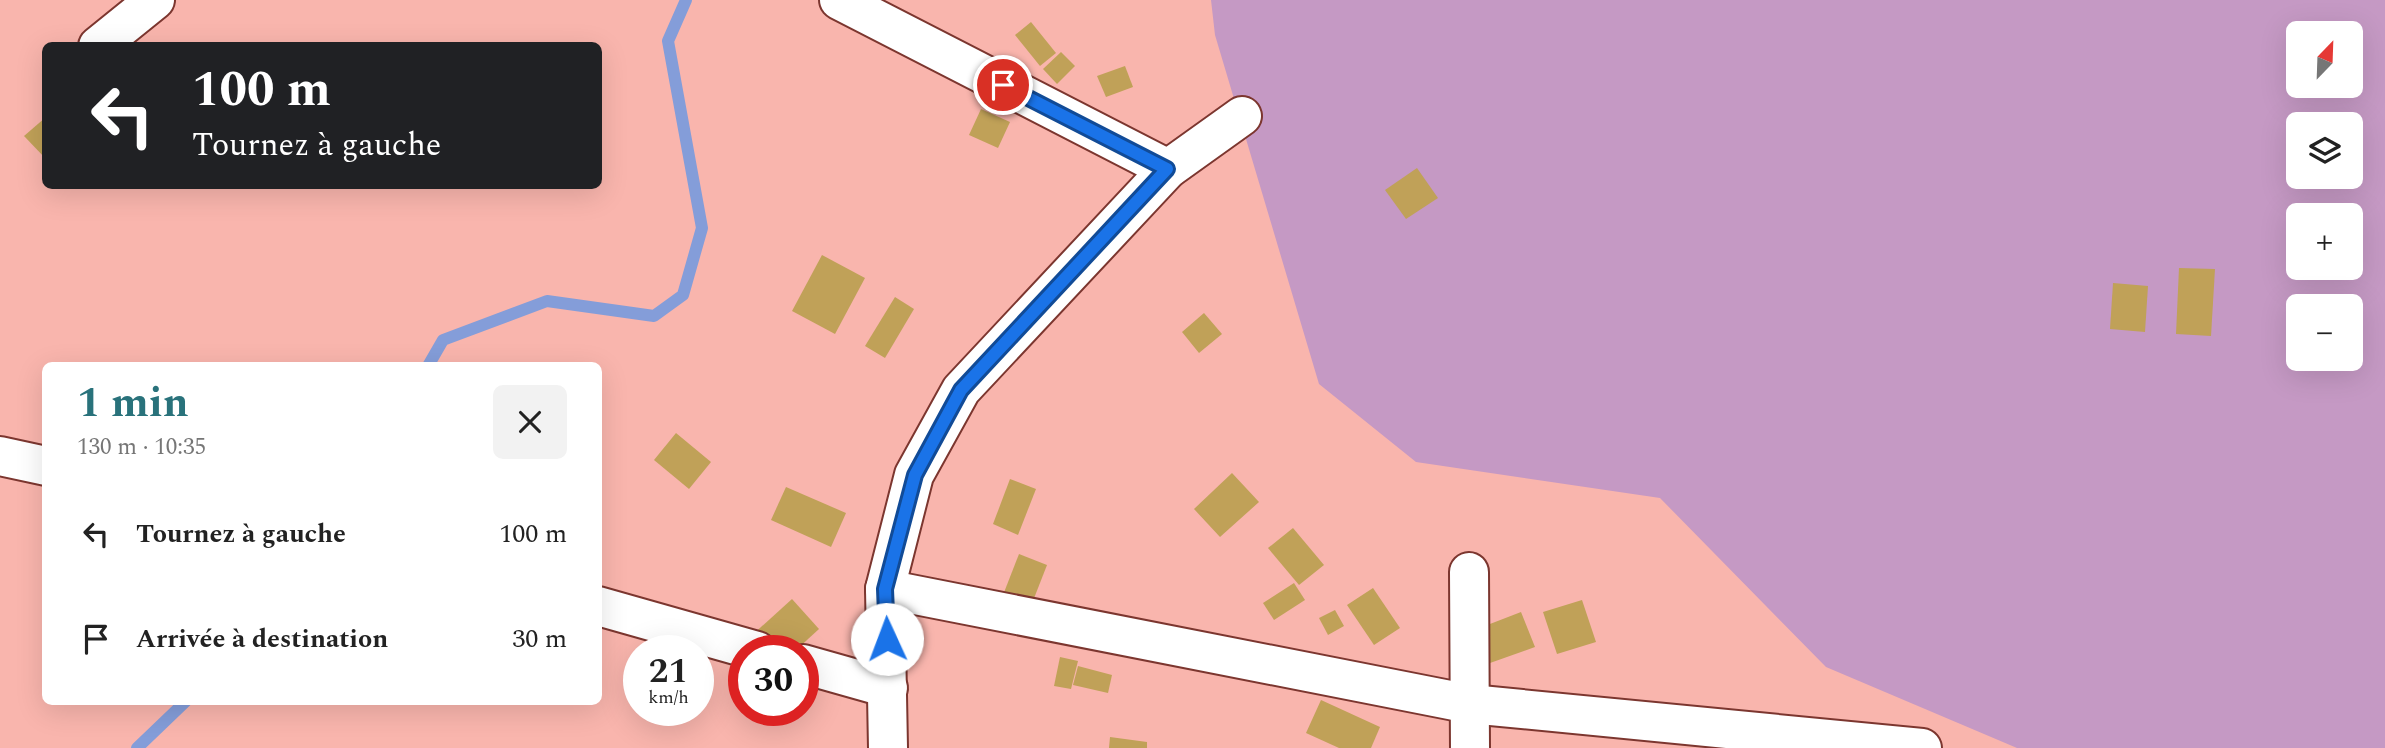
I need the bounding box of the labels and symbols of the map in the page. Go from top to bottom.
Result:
north arrow [2286,21,2362,98]
pin [973,55,1033,115]
position arrow [850,602,924,676]
speed limit sign: 30 [728,635,819,726]

